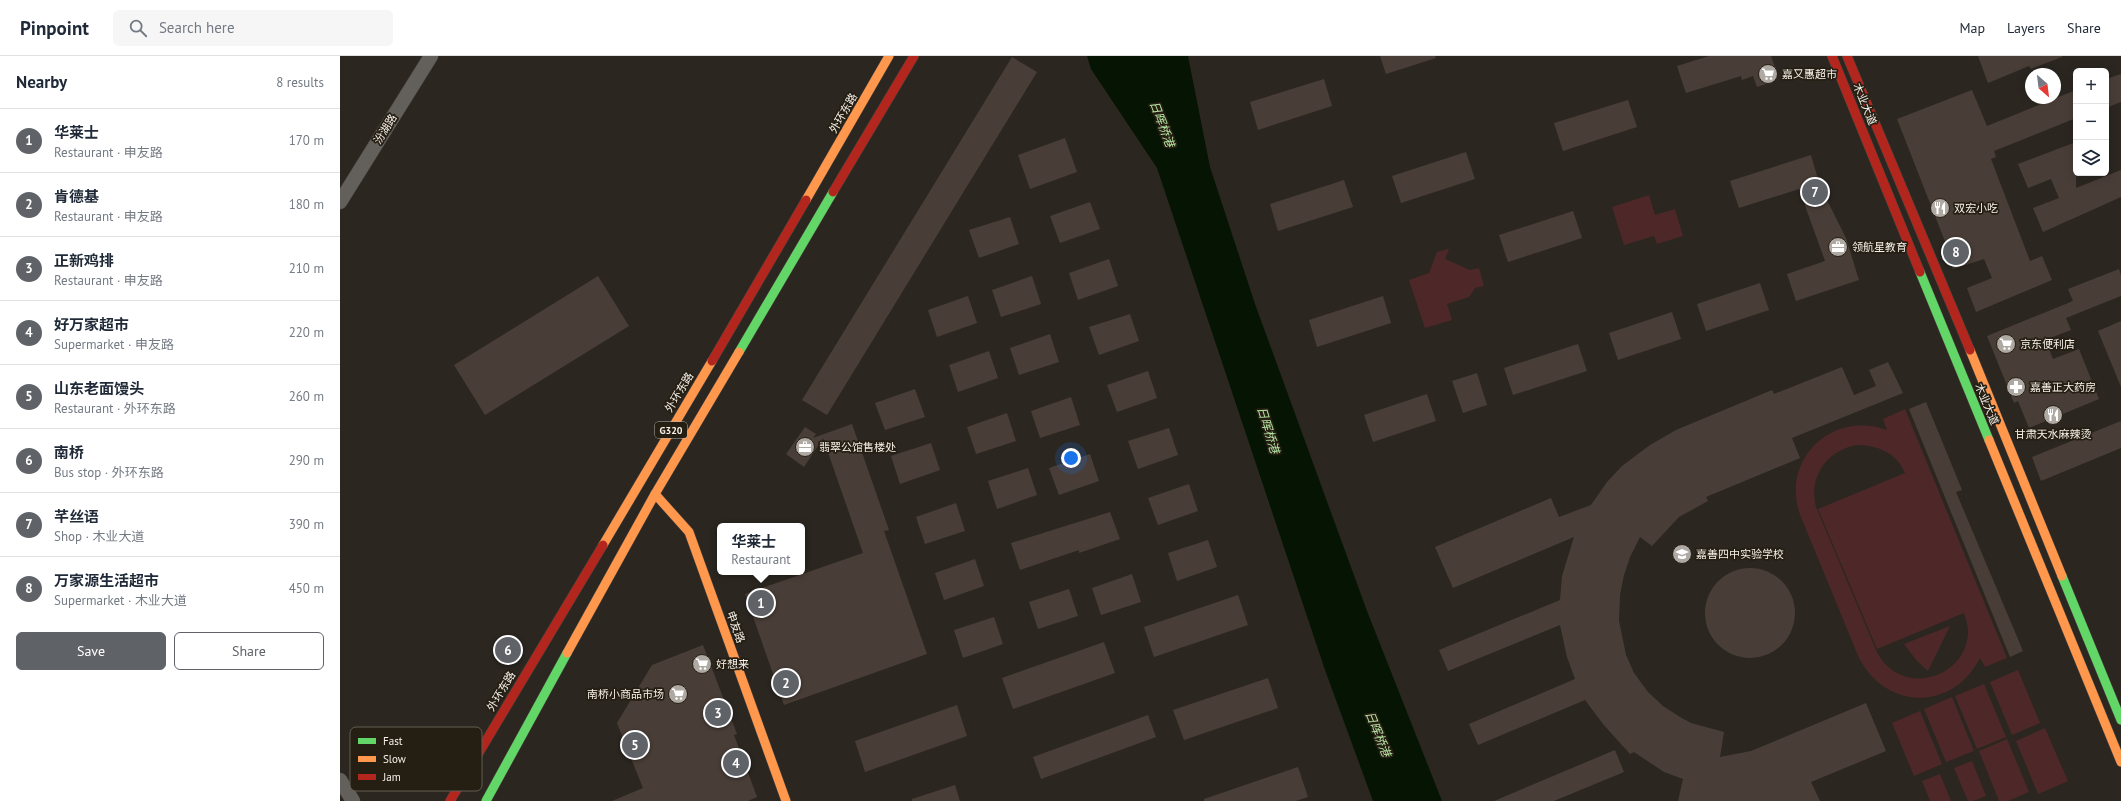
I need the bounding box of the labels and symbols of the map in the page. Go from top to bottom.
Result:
supermarket icon: 嘉又惠超市 [1757,63,1779,85]
place label: 嘉又惠超市 [1782,67,1837,81]
north arrow [2025,68,2061,104]
street label: 木业大道 [1850,81,1880,127]
street label: 外环东路 [826,90,860,136]
water label: 日晖桥港 [1147,99,1179,151]
street label: 汾湖路 [370,111,400,147]
pin: 7 [1802,177,1828,207]
restaurant icon: 双宏小吃 [1929,197,1951,219]
place label: 双宏小吃 [1954,201,1998,215]
office icon: 领航星教育 [1827,236,1849,258]
pin: 8 [1943,237,1969,267]
place label: 领航星教育 [1852,240,1907,254]
supermarket icon: 京东便利店 [1995,333,2017,355]
place label: 京东便利店 [2020,337,2075,351]
street label: 外环东路 [662,370,696,414]
pharmacy icon: 嘉善正大药房 [2005,376,2027,398]
place label: 嘉善正大药房 [2030,380,2096,394]
street label: 木业大道 [1972,381,2002,427]
restaurant icon: 甘肃天水麻辣烫 [2042,404,2064,426]
water label: 日晖桥港 [1254,405,1283,457]
road number: G320 [655,422,687,438]
place label: 甘肃天水麻辣烫 [2015,427,2092,441]
office icon: 翡翠公馆售楼处 [794,436,816,458]
place label: 翡翠公馆售楼处 [819,440,896,454]
your location [1061,448,1081,468]
school or university icon: 嘉善四中实验学校 [1671,543,1693,565]
place label: 嘉善四中实验学校 [1696,547,1784,561]
pin: 1 [748,588,774,618]
street label: 申友路 [724,609,748,645]
pin: 6 [495,635,521,665]
supermarket icon: 好想来 [691,653,713,675]
place label: 好想来 [716,657,749,671]
pin: 2 [773,668,799,698]
street label: 外环东路 [484,669,518,713]
supermarket icon: 南桥小商品市场 [667,683,689,705]
place label: 南桥小商品市场 [587,687,664,701]
pin: 3 [705,698,731,728]
water label: 日晖桥港 [1363,709,1395,761]
legend [350,727,482,791]
pin: 5 [622,730,648,760]
text: Fast [383,734,403,748]
pin: 4 [723,748,749,778]
text: Slow [383,752,406,766]
text: Jam [382,770,401,784]

